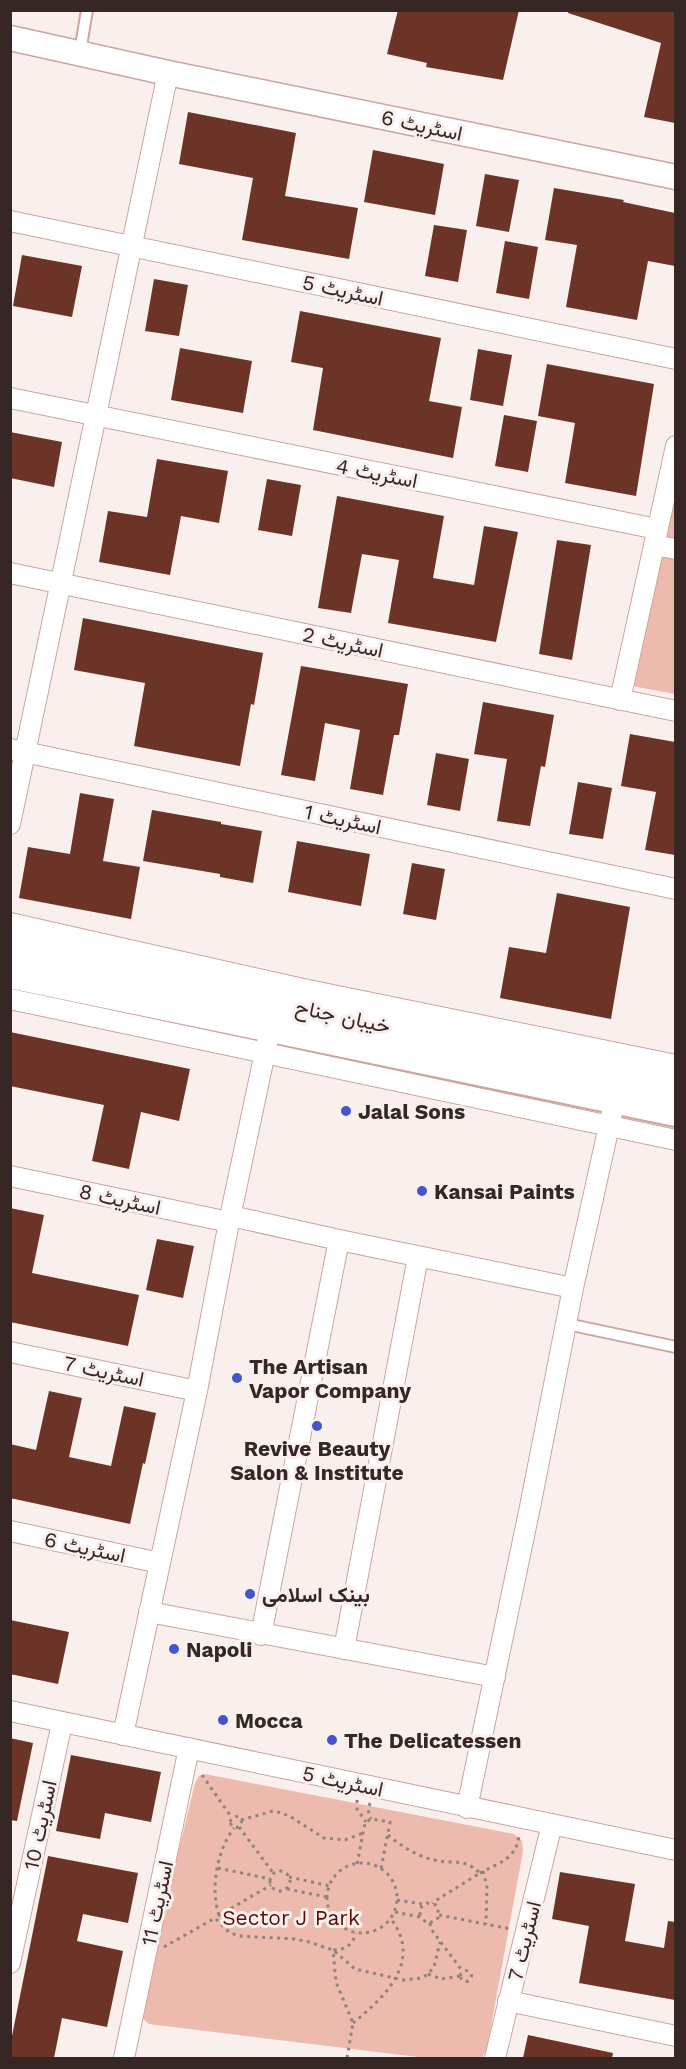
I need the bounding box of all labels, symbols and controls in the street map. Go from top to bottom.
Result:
street label: اسٹریٹ 6 [379,104,465,147]
street label: اسٹریٹ 5 [300,269,386,312]
street label: اسٹریٹ 4 [334,453,420,494]
street label: اسٹریٹ 2 [300,621,386,664]
street label: اسٹریٹ 1 [302,799,384,840]
street label: خیبان جناح [293,994,393,1040]
place label: Jalal Sons [358,1099,465,1124]
marker: Jalal Sons [339,1104,353,1118]
street label: اسٹریٹ 8 [77,1178,163,1221]
place label: Kansai Paints [434,1179,575,1204]
marker: Kansai Paints [415,1184,429,1198]
street label: اسٹریٹ 7 [61,1350,147,1393]
place label: The Artisan Vapor Company [249,1354,411,1403]
marker: The Artisan Vapor Company [230,1371,244,1385]
marker: Revive Beauty Salon & Institute [310,1419,324,1433]
place label: Revive Beauty Salon & Institute [230,1436,404,1485]
street label: اسٹریٹ 6 [42,1526,128,1569]
place label: بینک اسلامی [262,1582,370,1607]
marker: بینک اسلامی [243,1587,257,1601]
place label: Napoli [186,1637,252,1662]
marker: Napoli [167,1642,181,1656]
place label: Mocca [235,1708,303,1733]
marker: Mocca [216,1713,230,1727]
place label: The Delicatessen [344,1728,521,1753]
marker: The Delicatessen [325,1733,339,1747]
street label: اسٹریٹ 5 [300,1760,386,1803]
street label: اسٹریٹ 10 [18,1778,63,1872]
street label: اسٹریٹ 11 [136,1858,179,1948]
street label: اسٹریٹ 7 [502,1898,547,1984]
park label: Sector J Park [222,1905,360,1930]

